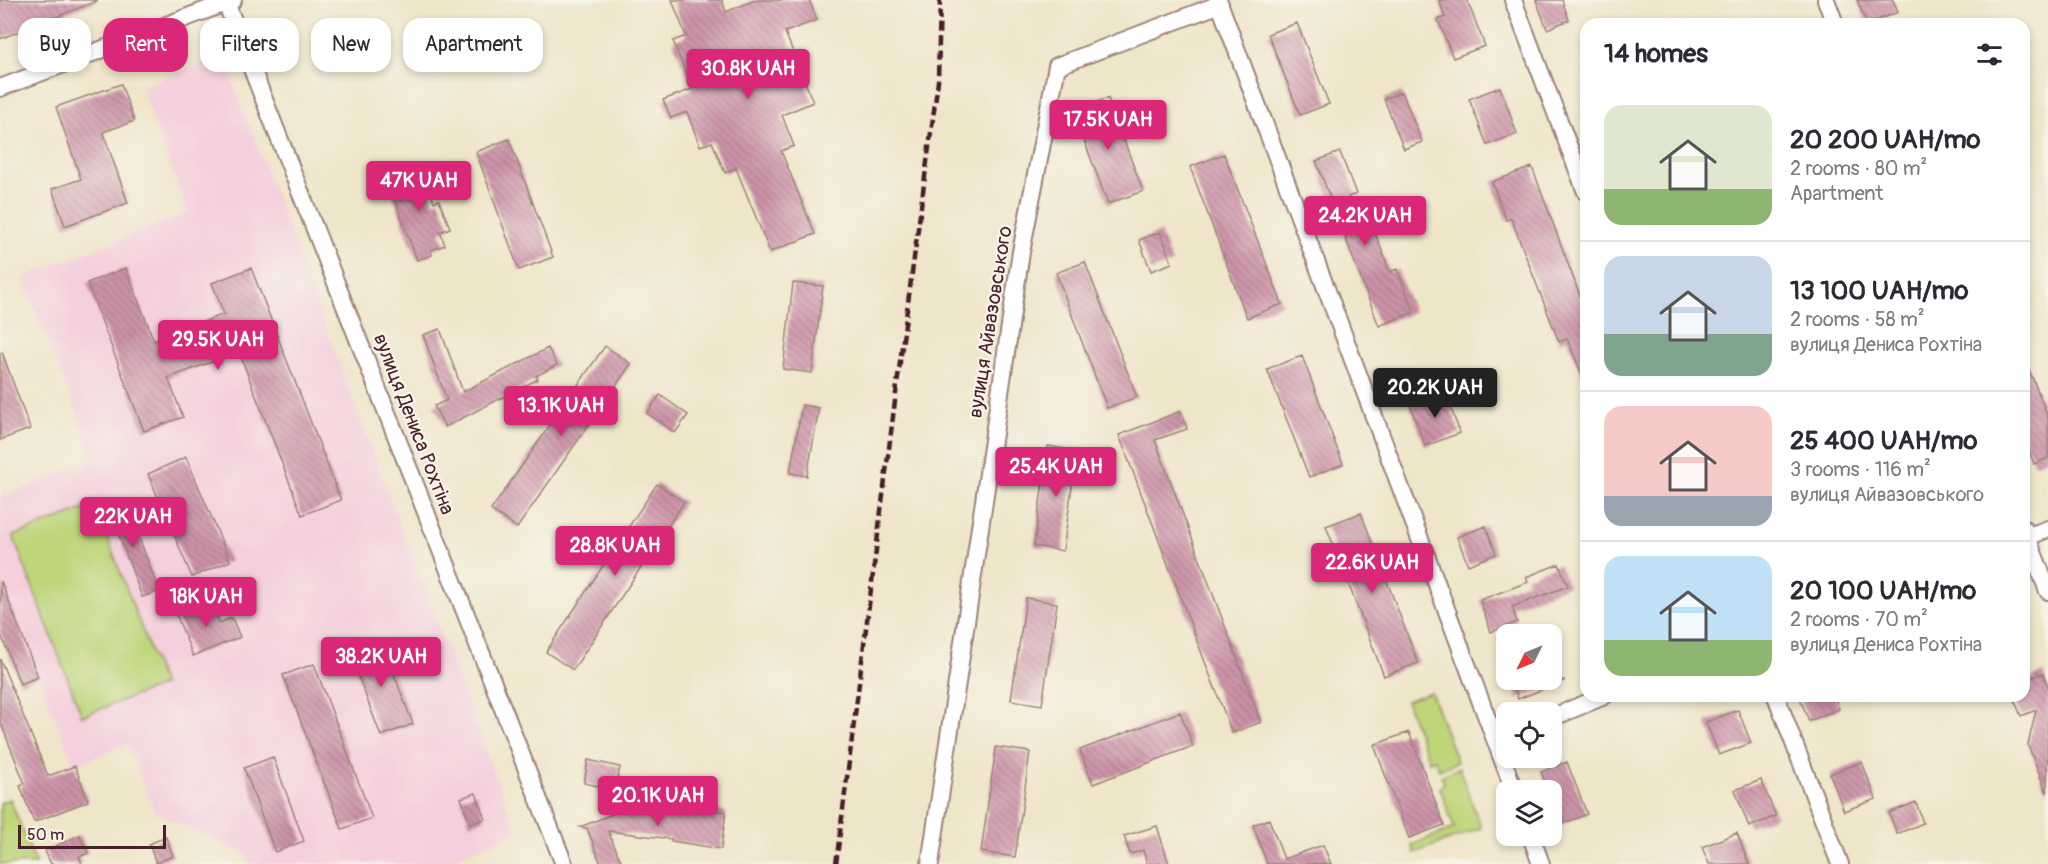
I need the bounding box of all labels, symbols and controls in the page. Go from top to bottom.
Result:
chip: Buy [18,18,91,72]
chip: Rent [103,18,188,72]
chip: Filters [200,18,299,72]
chip: New [311,18,391,72]
chip: Apartment [403,18,543,72]
text: 14 homes [1604,38,1708,70]
icon: filters [1973,38,2006,71]
pin: 30.8K UAH [679,49,817,100]
text: 30.8K UAH [701,56,795,81]
pin: 17.5K UAH [1039,100,1177,151]
text: 17.5K UAH [1064,107,1152,132]
text: 20 200 UAH/mo [1790,124,1981,156]
icon: home [1652,129,1724,201]
text: 2 rooms · 80 m² [1790,156,1927,181]
pin: 47K UAH [364,161,474,212]
text: 47K UAH [380,168,458,193]
text: Apartment [1790,181,1883,206]
pin: 24.2K UAH [1296,196,1434,247]
text: 24.2K UAH [1318,203,1412,228]
street label: вулиця Айвазовського [962,224,1018,420]
text: 13 100 UAH/mo [1790,275,1969,307]
icon: home [1652,280,1724,352]
text: 2 rooms · 58 m² [1790,307,1925,332]
pin: 29.5K UAH [149,320,287,371]
text: 29.5K UAH [172,327,264,352]
street label: вулиця Дениса Рохтіна [368,330,460,518]
text: вулиця Дениса Рохтіна [1790,332,1982,357]
pin: 20.2K UAH [1366,368,1504,419]
text: 20.2K UAH [1387,375,1483,400]
pin: 13.1K UAH [492,386,630,437]
text: 13.1K UAH [518,393,604,418]
text: 25 400 UAH/mo [1790,425,1977,457]
icon: home [1652,430,1724,502]
pin: 25.4K UAH [987,447,1125,498]
text: 25.4K UAH [1009,454,1103,479]
text: 3 rooms · 116 m² [1790,457,1931,482]
text: вулиця Айвазовського [1790,482,1984,507]
pin: 22K UAH [78,497,188,548]
text: 22K UAH [94,504,172,529]
pin: 28.8K UAH [546,526,684,577]
text: 28.8K UAH [570,533,661,558]
pin: 22.6K UAH [1303,543,1441,594]
text: 22.6K UAH [1325,550,1419,575]
text: 20 100 UAH/mo [1790,575,1976,607]
pin: 18K UAH [151,577,261,628]
icon: home [1652,580,1724,652]
text: 18K UAH [169,584,243,609]
text: 2 rooms · 70 m² [1790,607,1928,632]
north arrow [1496,624,1562,690]
map controls [1496,624,1562,846]
text: вулиця Дениса Рохтіна [1790,632,1982,657]
pin: 38.2K UAH [312,637,450,688]
text: 38.2K UAH [335,644,427,669]
button: locate [1496,702,1562,768]
pin: 20.1K UAH [589,776,727,827]
button: layers [1496,780,1562,846]
text: 20.1K UAH [612,783,704,808]
scale bar [18,822,166,850]
text: 50 m [27,825,64,845]

